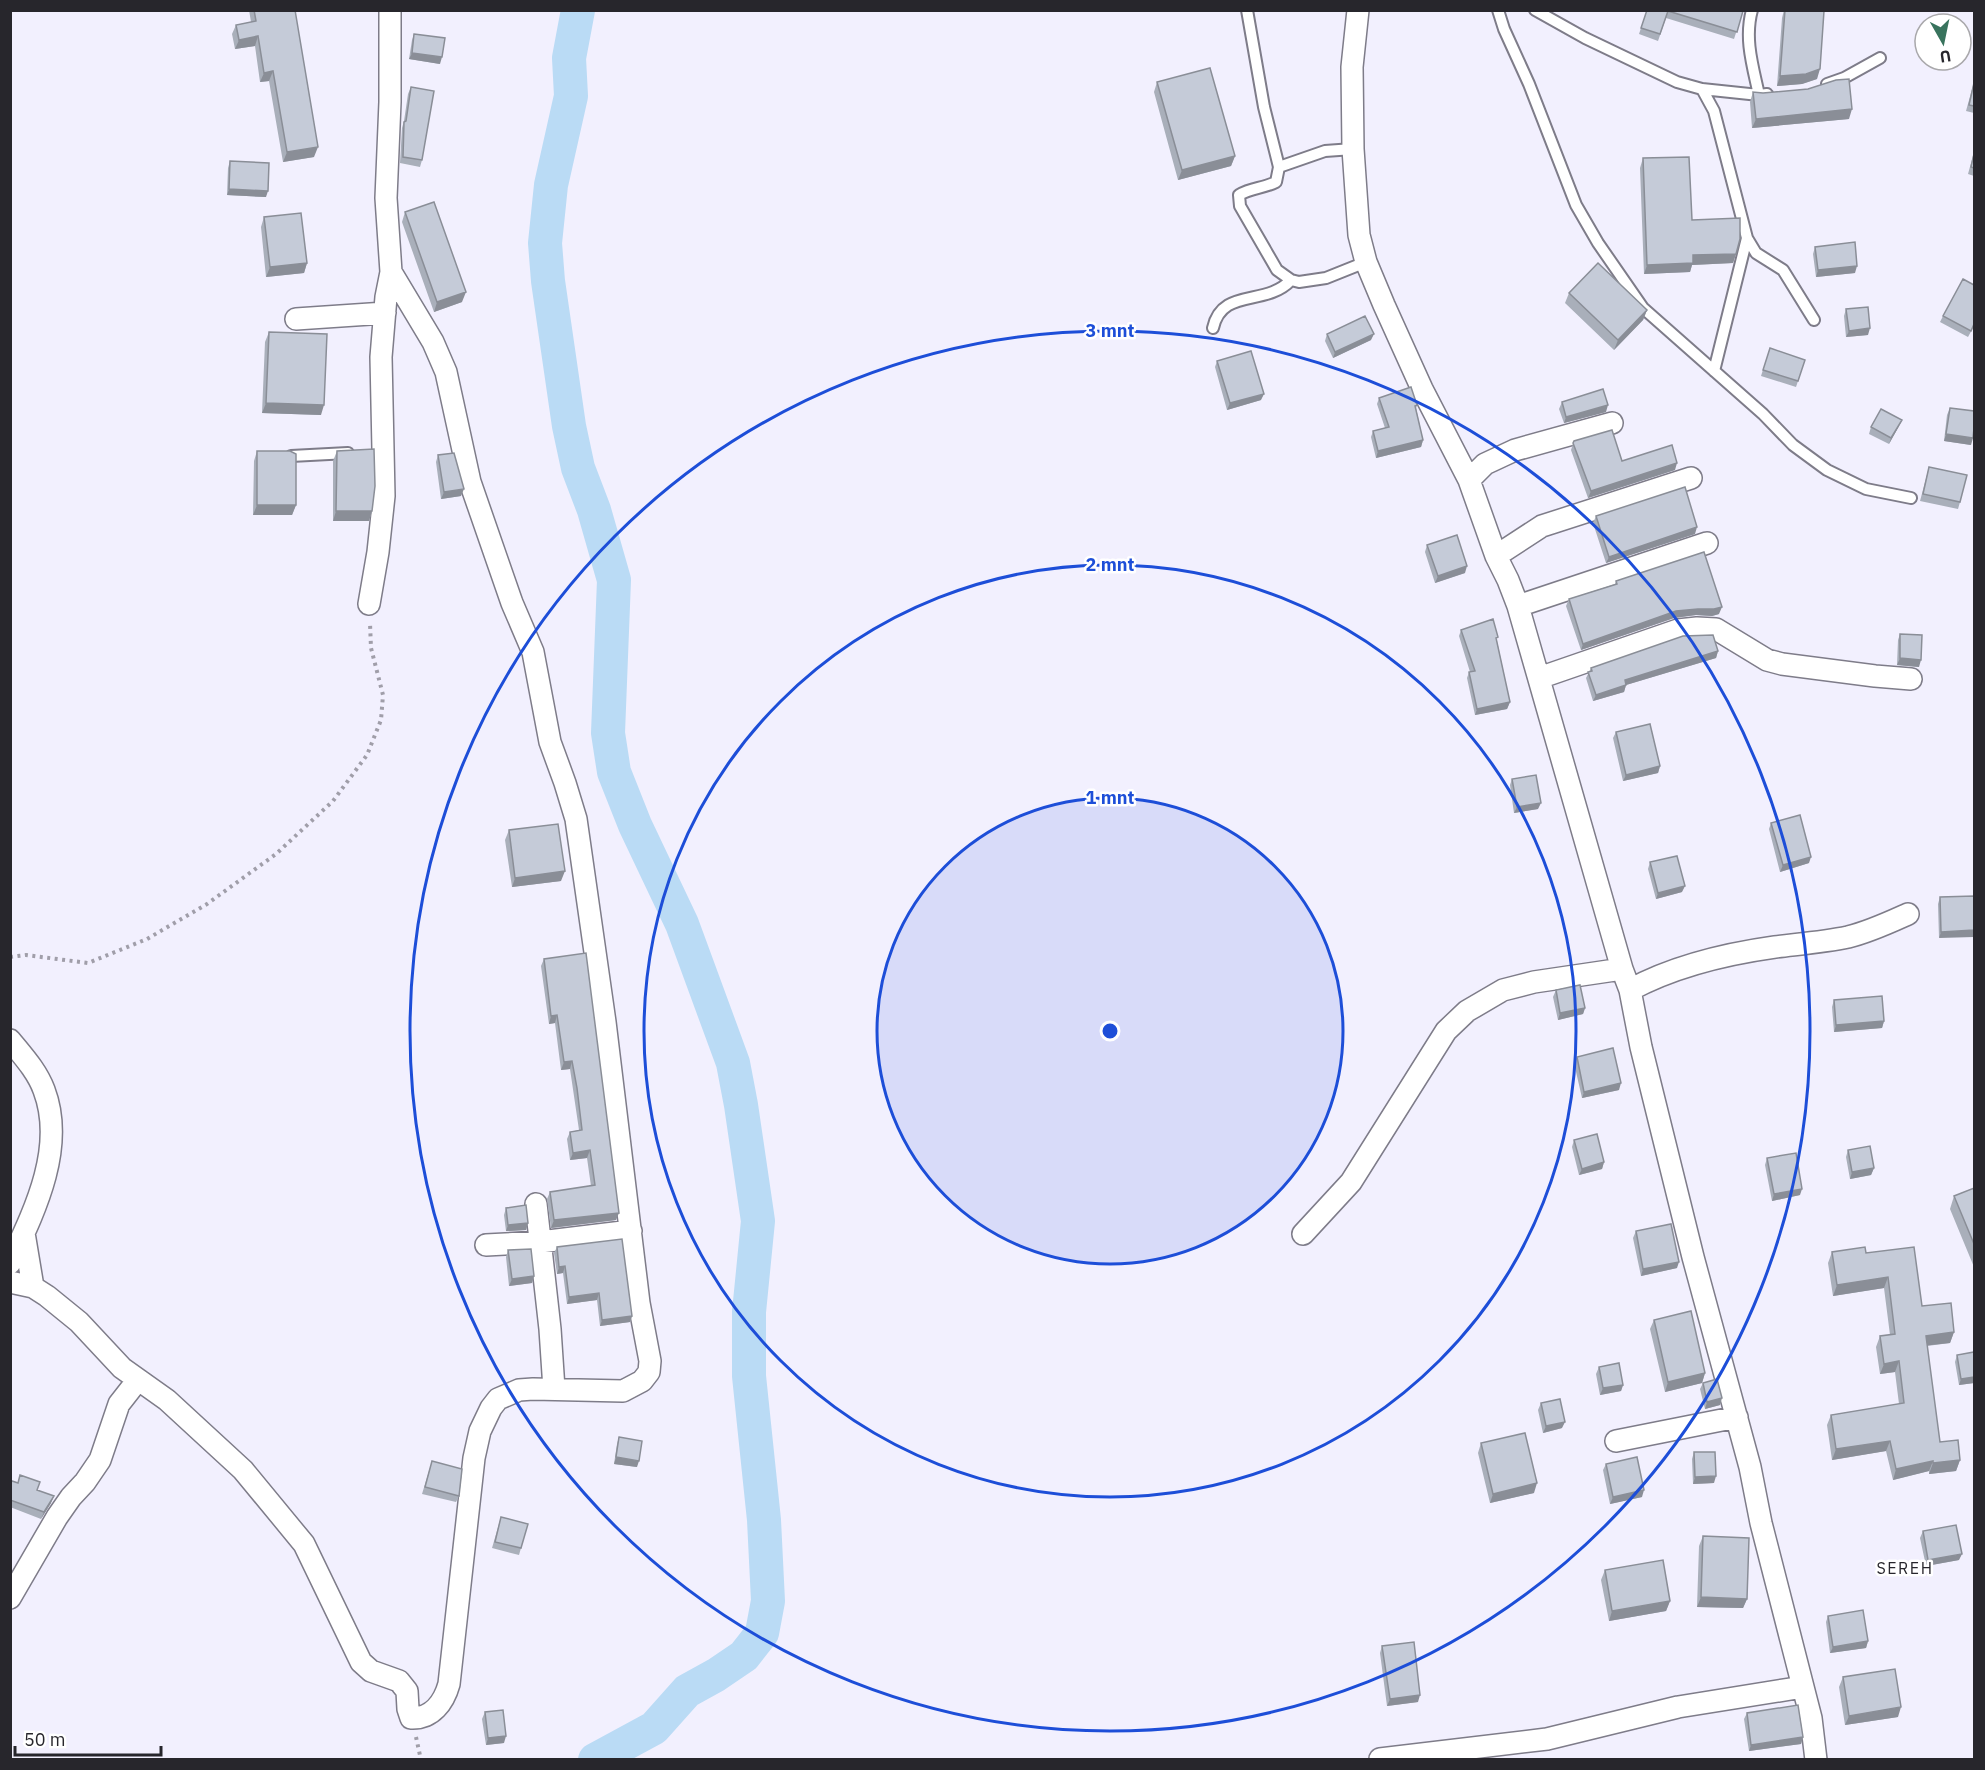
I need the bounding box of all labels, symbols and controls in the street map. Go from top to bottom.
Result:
north arrow [1913,12,1973,72]
text: U [1938,46,1952,68]
text: 3 mnt [1086,319,1134,342]
text: 2 mnt [1086,553,1134,576]
text: 1 mnt [1086,786,1134,809]
centre of rings [1100,1021,1120,1041]
district label: SEREH [1876,1558,1934,1578]
scale bar [15,1719,160,1757]
text: 50 m [24,1728,66,1751]

